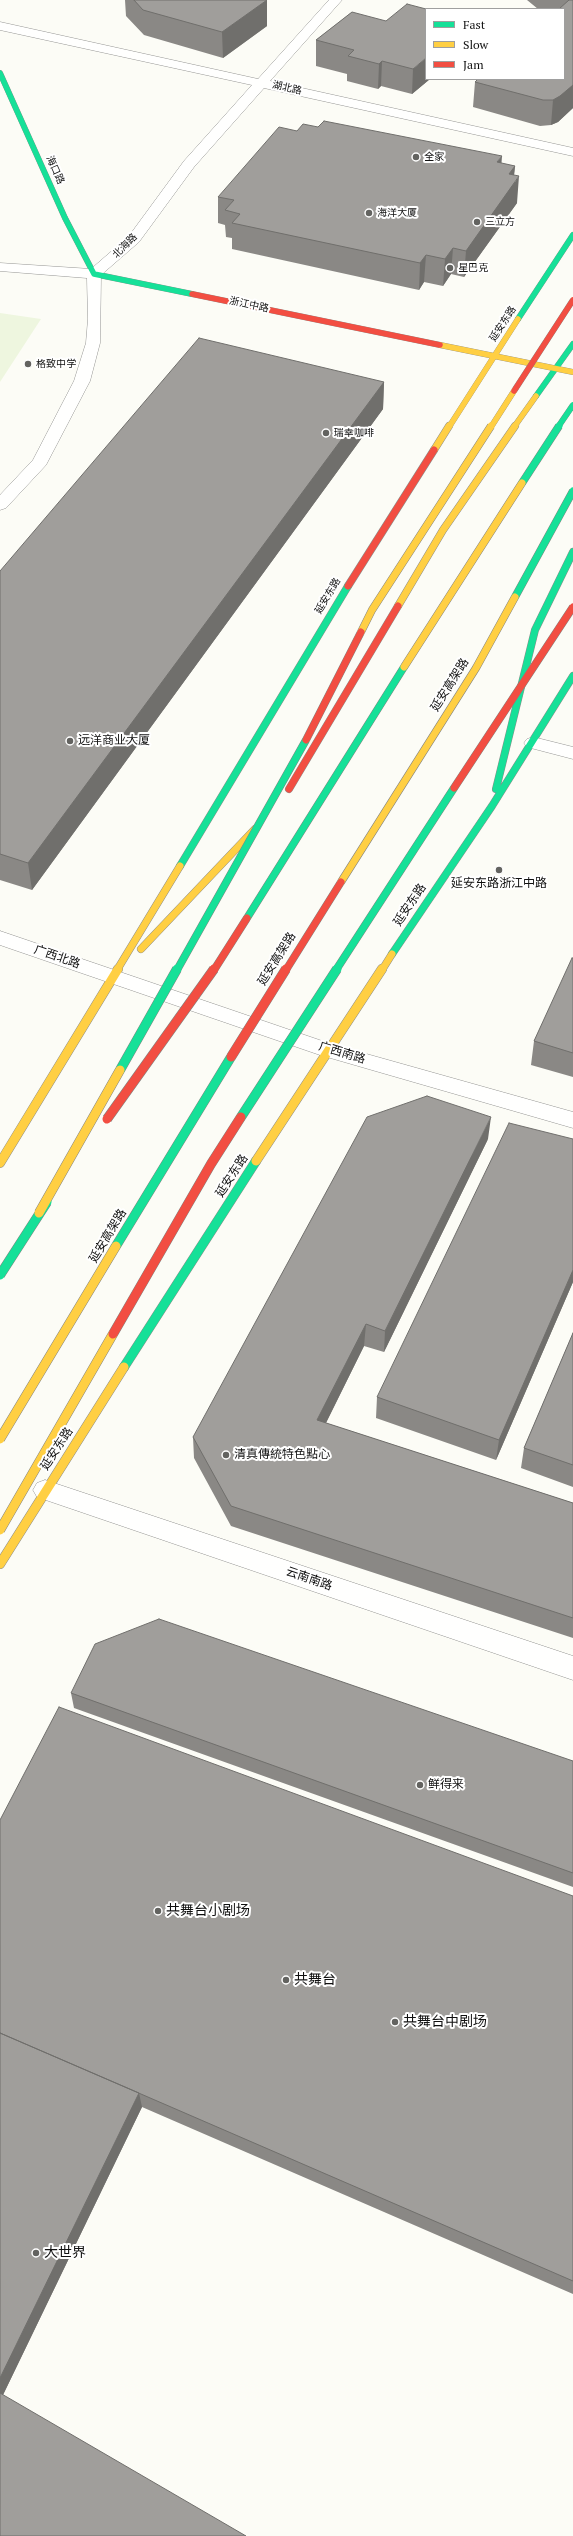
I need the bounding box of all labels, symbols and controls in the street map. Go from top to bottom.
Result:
legend [425,8,565,80]
text: Fast [463,17,485,32]
text: Slow [463,37,488,52]
text: Jam [463,57,484,72]
street label: 湖北路 [271,79,303,97]
place label: 全家 [424,151,444,163]
marker: 全家 [411,152,421,162]
street label: 海口路 [43,154,67,186]
place label: 海洋大厦 [377,207,417,219]
marker: 海洋大厦 [364,208,374,218]
place label: 三立方 [485,216,515,228]
marker: 三立方 [472,217,482,227]
street label: 北海路 [110,231,140,261]
place label: 星巴克 [458,262,488,274]
marker: 星巴克 [445,263,455,273]
street label: 浙江中路 [228,295,270,315]
street label: 延安东路 [487,304,519,344]
place label: 格致中学 [36,358,76,370]
marker: 格致中学 [23,359,33,369]
place label: 瑞幸咖啡 [334,427,374,439]
marker: 瑞幸咖啡 [321,428,331,438]
street label: 延安东路 [313,576,343,616]
street label: 延安高架路 [428,656,472,714]
place label: 远洋商业大厦 [78,734,150,748]
marker: 远洋商业大厦 [65,736,75,746]
marker: 延安东路浙江中路 [494,865,504,875]
place label: 延安东路浙江中路 [451,877,547,891]
street label: 延安东路 [391,881,429,929]
street label: 延安高架路 [255,930,299,988]
street label: 广西北路 [32,942,82,972]
street label: 广西南路 [317,1039,367,1067]
street label: 延安东路 [213,1152,251,1200]
street label: 延安高架路 [86,1207,130,1265]
street label: 延安东路 [38,1425,76,1473]
place label: 清真傳統特色點心 [234,1448,330,1462]
marker: 清真傳統特色點心 [221,1450,231,1460]
street label: 云南南路 [284,1564,334,1594]
place label: 鲜得来 [428,1778,464,1792]
marker: 鲜得来 [415,1780,425,1790]
place label: 共舞台小剧场 [166,1903,250,1919]
marker: 共舞台小剧场 [153,1906,163,1916]
place label: 共舞台 [294,1972,336,1988]
marker: 共舞台 [281,1975,291,1985]
place label: 共舞台中剧场 [403,2014,487,2030]
marker: 共舞台中剧场 [390,2017,400,2027]
place label: 大世界 [44,2245,86,2261]
marker: 大世界 [31,2248,41,2258]

